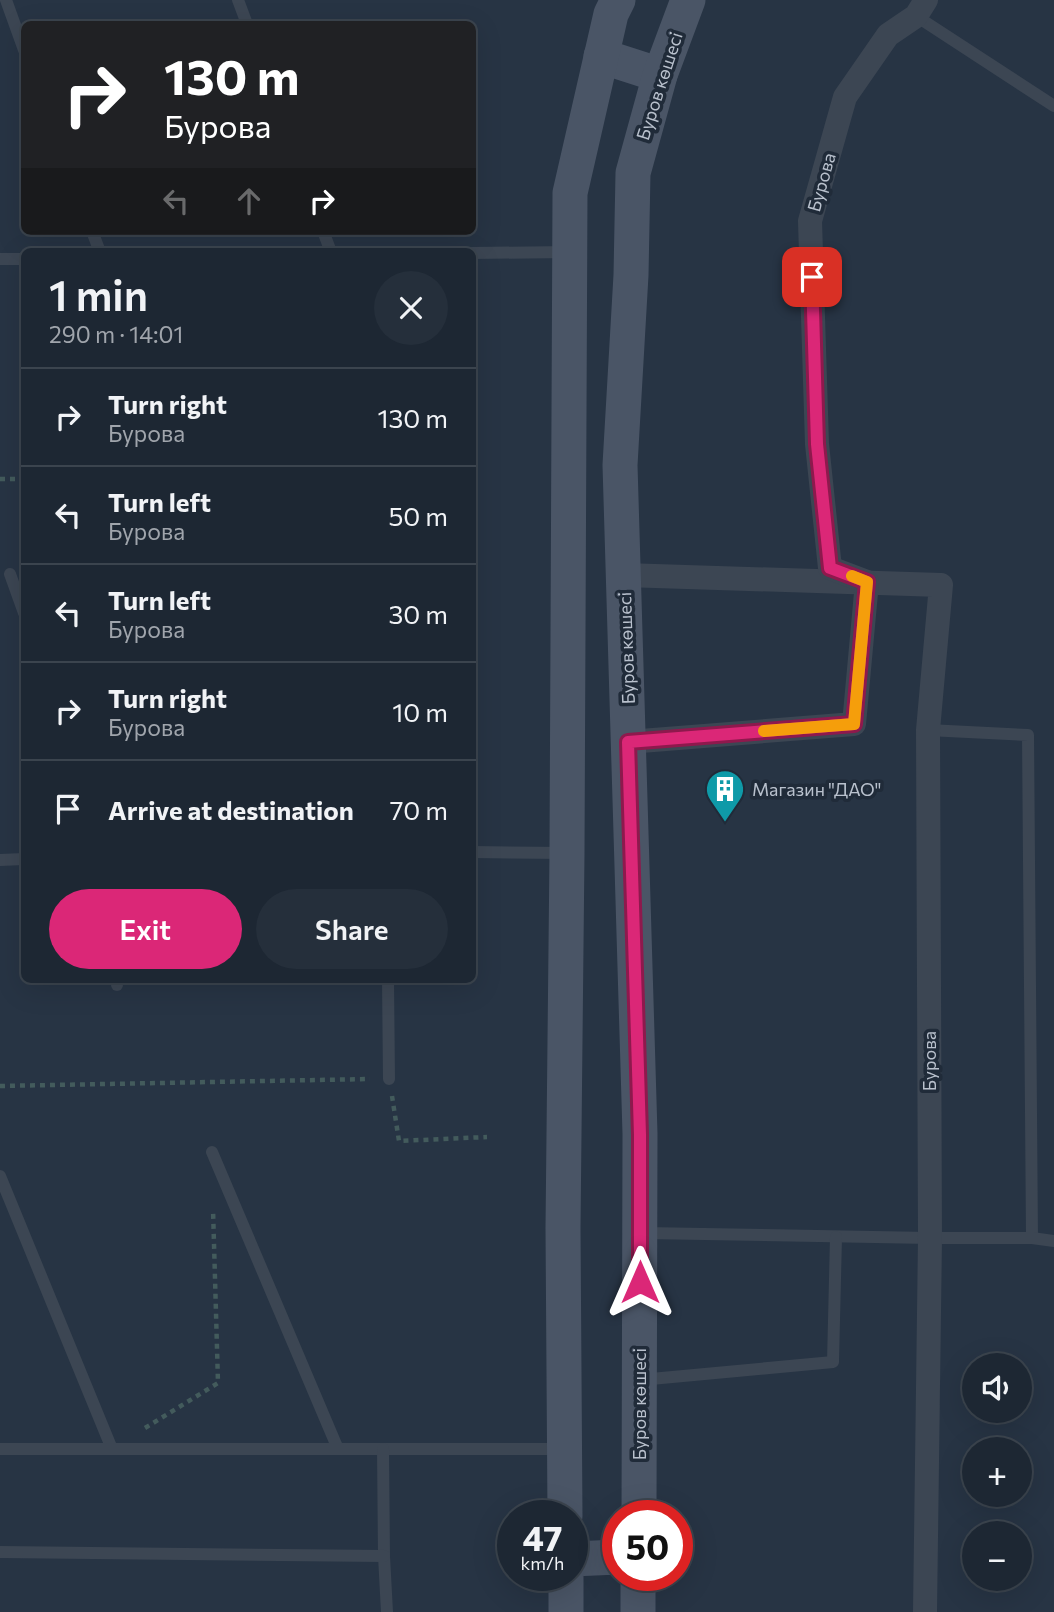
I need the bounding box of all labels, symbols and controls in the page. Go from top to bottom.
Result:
street label: Буров көшесі [631,29,687,143]
text: 130 m [164,45,299,105]
icon: right [49,49,140,140]
text: Бурова [164,105,271,145]
street label: Бурова [802,150,840,214]
icon: left [157,182,195,220]
icon: ahead [230,182,268,220]
icon: right [303,182,341,220]
pin [782,247,842,307]
icon: arrive [793,258,831,296]
text: 1 min [49,268,148,320]
button: close [374,271,448,345]
text: 290 m · 14:01 [49,320,183,348]
text: Turn right [108,388,227,419]
icon: right [49,398,87,436]
text: 130 m [377,402,448,433]
text: Бурова [108,419,185,447]
text: Turn left [108,486,211,517]
icon: left [49,496,87,534]
text: 50 m [388,500,448,531]
text: Бурова [108,517,185,545]
text: Turn left [108,584,211,615]
street label: Буров көшесі [613,591,639,705]
icon: left [49,594,87,632]
text: 30 m [389,598,448,629]
text: Бурова [108,615,185,643]
text: Turn right [108,682,227,713]
icon: right [49,692,87,730]
text: 10 m [392,696,448,727]
text: Бурова [108,713,185,741]
building icon: Магазин "ДАО" [704,768,746,823]
place label: Магазин "ДАО" [752,778,881,800]
icon: arrive [49,790,87,828]
text: Arrive at destination [108,794,354,825]
text: 70 m [390,794,448,825]
button: Exit [49,889,242,969]
button: Share [256,889,448,969]
street label: Бурова [918,1031,940,1091]
position arrow [603,1245,677,1319]
street label: Буров көшесі [628,1348,650,1460]
map controls [962,1353,1032,1591]
button: sound [962,1353,1032,1423]
button: + [962,1437,1032,1507]
speed limit sign: 50 [602,1500,693,1591]
text: 47 [522,1515,563,1558]
button: − [962,1521,1032,1591]
text: km/h [521,1552,564,1574]

